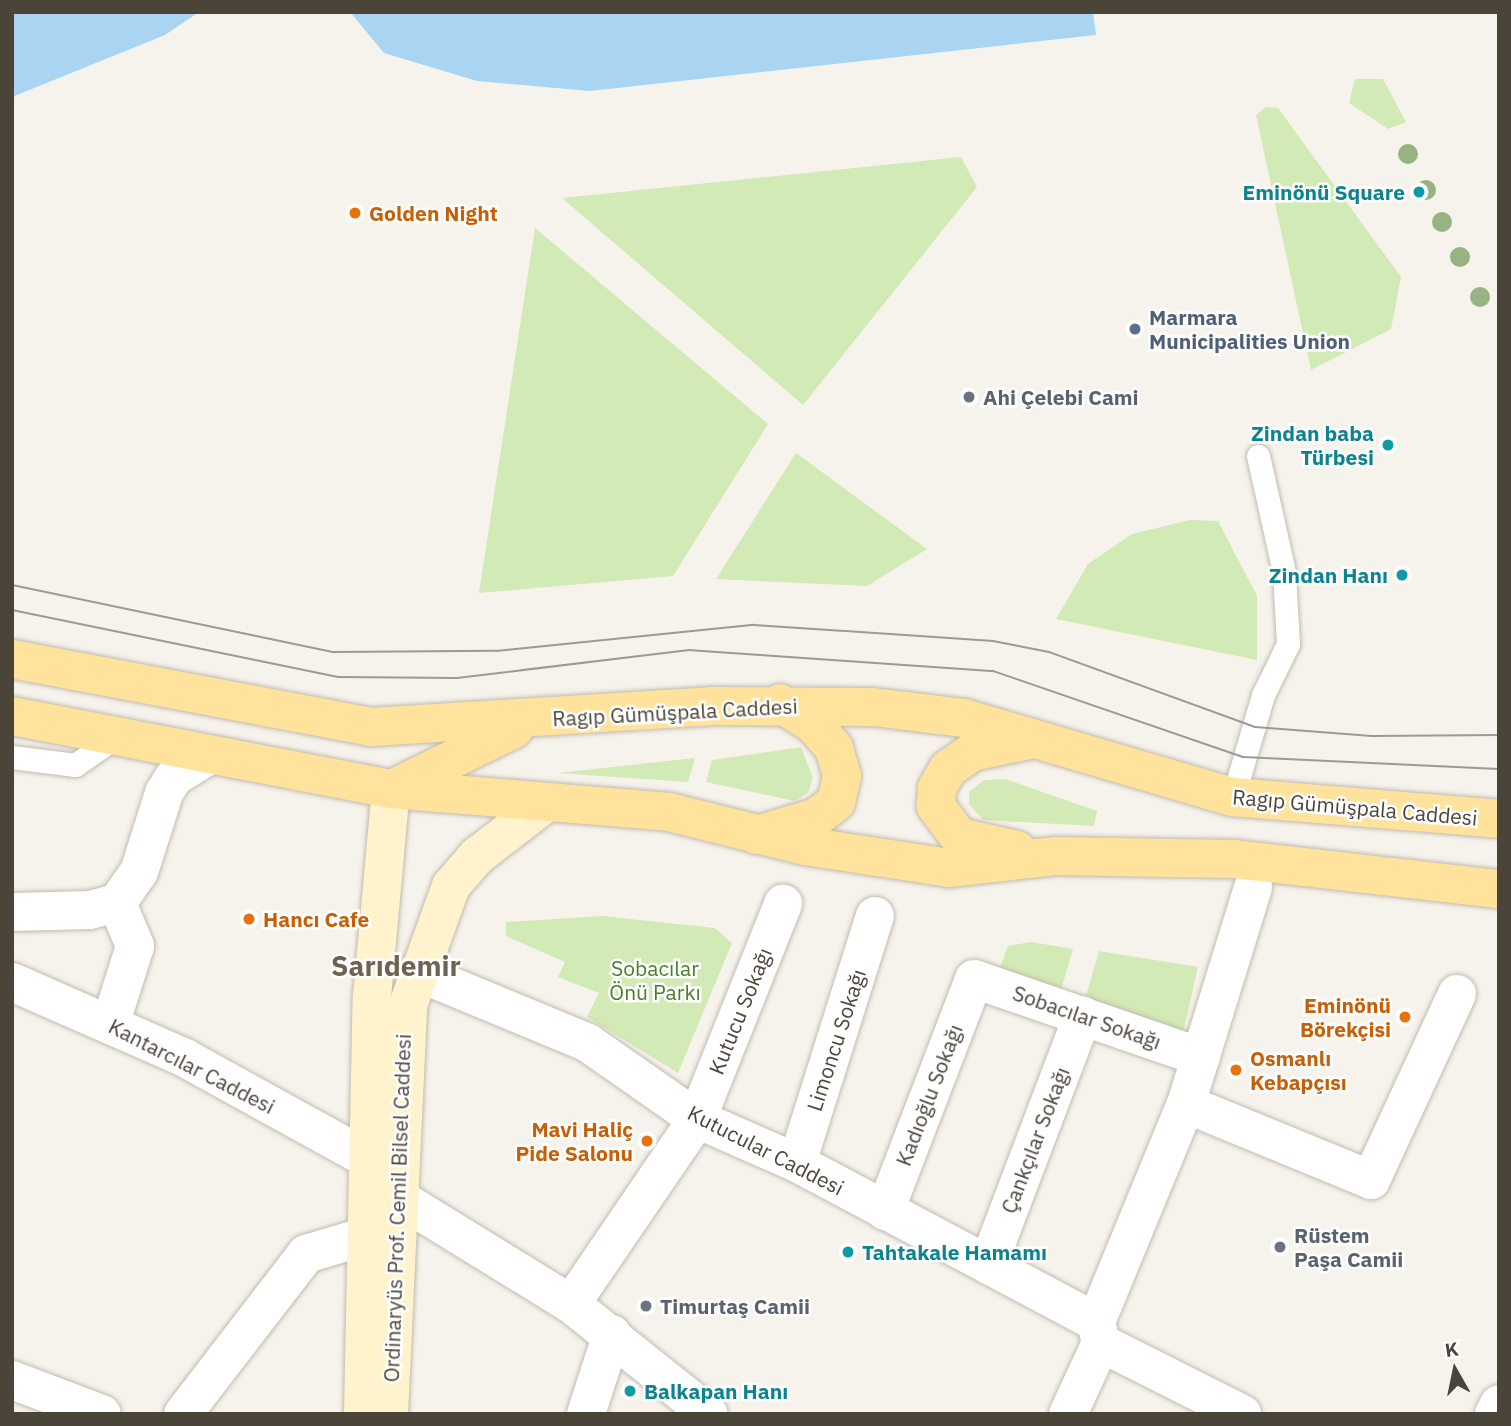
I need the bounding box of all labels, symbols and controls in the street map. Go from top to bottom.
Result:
place label: Eminönü Square [1243,179,1405,205]
marker: Eminönü Square [1411,184,1427,200]
place label: Golden Night [369,200,498,226]
marker: Golden Night [347,205,363,221]
place label: Marmara Municipalities Union [1149,304,1350,354]
marker: Marmara Municipalities Union [1127,321,1143,337]
place label: Ahi Çelebi Cami [983,384,1139,410]
marker: Ahi Çelebi Cami [961,389,977,405]
place label: Zindan baba Türbesi [1251,420,1374,470]
marker: Zindan baba Türbesi [1380,437,1396,453]
place label: Zindan Hanı [1269,562,1388,588]
marker: Zindan Hanı [1394,567,1410,583]
street label: Ragıp Gümüşpala Caddesi [552,693,798,731]
street label: Ragıp Gümüşpala Caddesi [1231,784,1479,830]
place label: Hancı Cafe [263,906,369,932]
marker: Hancı Cafe [241,911,257,927]
street label: Kutucu Sokağı [703,944,777,1078]
district label: Sarıdemir [331,949,461,983]
park label: Sobacılar Önü Parkı [609,955,701,1005]
street label: Limoncu Sokağı [801,966,871,1114]
street label: Sobacılar Sokağı [1009,980,1165,1054]
place label: Eminönü Börekçisi [1300,992,1391,1042]
marker: Eminönü Börekçisi [1397,1009,1413,1025]
street label: Kantarcılar Caddesi [105,1013,279,1119]
street label: Kadıoğlu Sokağı [890,1021,968,1169]
street label: Ordinaryüs Prof. Cemil Bilsel Caddesi [378,1033,416,1383]
place label: Osmanlı Kebapçısı [1250,1045,1347,1095]
marker: Osmanlı Kebapçısı [1228,1062,1244,1078]
street label: Çankçılar Sokağı [995,1063,1075,1217]
street label: Kutucular Caddesi [684,1100,848,1200]
place label: Mavi Haliç Pide Salonu [515,1116,633,1166]
marker: Mavi Haliç Pide Salonu [639,1133,655,1149]
place label: Rüstem Paşa Camii [1294,1222,1403,1272]
place label: Tahtakale Hamamı [862,1239,1047,1265]
marker: Rüstem Paşa Camii [1272,1239,1288,1255]
marker: Tahtakale Hamamı [840,1244,856,1260]
place label: Timurtaş Camii [660,1293,810,1319]
marker: Timurtaş Camii [638,1298,654,1314]
north arrow [1420,1335,1490,1405]
text: K [1443,1336,1460,1362]
place label: Balkapan Hanı [644,1378,788,1404]
marker: Balkapan Hanı [622,1383,638,1399]

